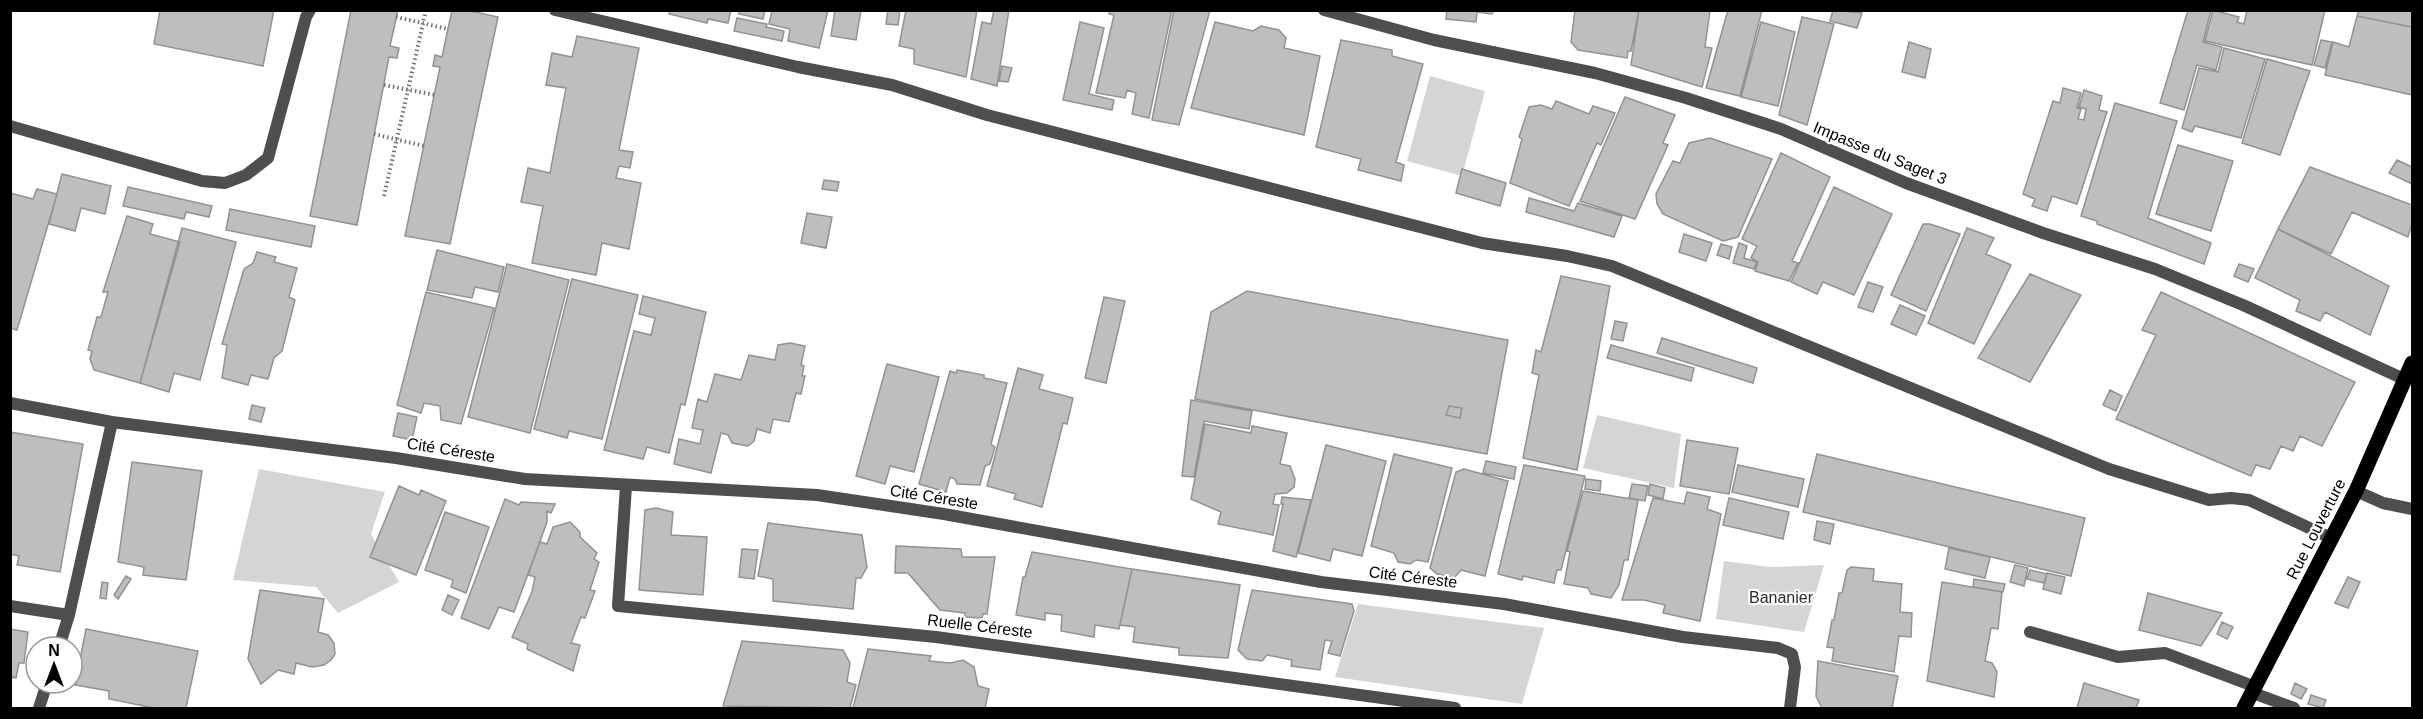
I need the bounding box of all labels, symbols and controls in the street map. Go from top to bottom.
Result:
street label: Impasse du Saget 3 [1811,118,1949,188]
street label: Cité Céreste [406,435,496,465]
street label: Rue Louverture [2283,476,2349,582]
street label: Cité Céreste [889,482,979,512]
street label: Cité Céreste [1368,563,1458,591]
park label: Bananier [1749,589,1814,606]
street label: Ruelle Céreste [926,611,1034,641]
north arrow [24,635,84,695]
text: N [48,642,60,659]

